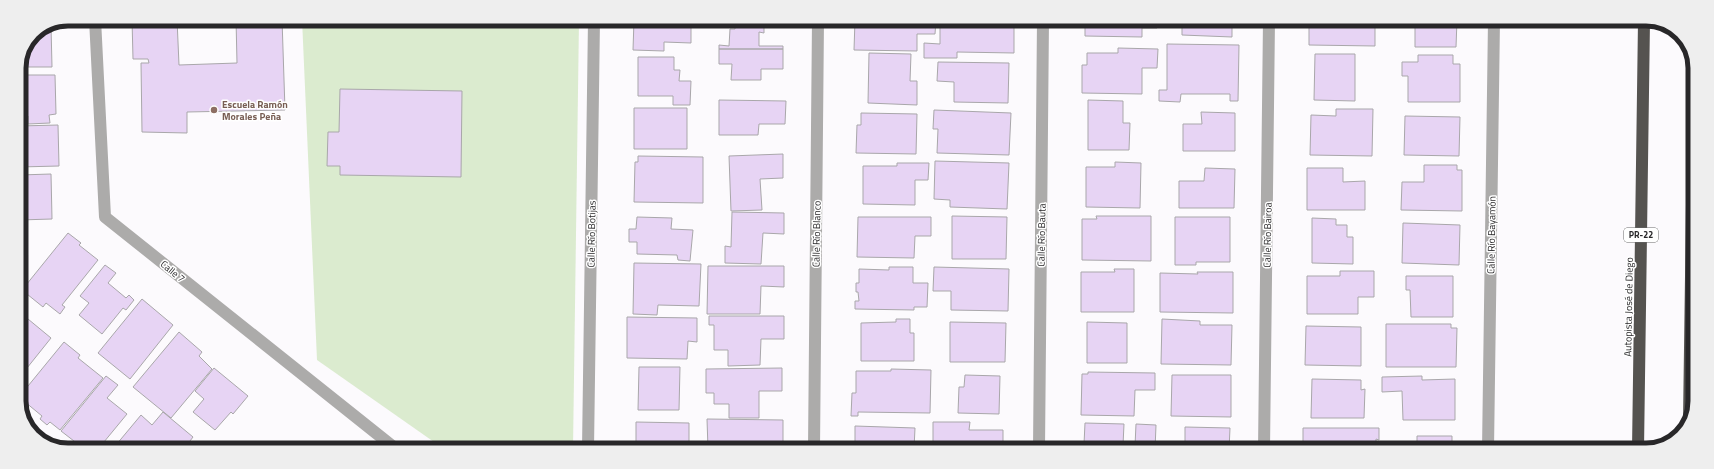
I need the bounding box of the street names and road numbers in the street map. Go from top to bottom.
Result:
street label: Calle Río Bayamón [1483,196,1500,274]
street label: Calle Río Botijas [583,200,600,268]
street label: Calle Río Blanco [808,201,825,267]
street label: Calle Río Bairoa [1259,202,1276,268]
street label: Calle Río Bauta [1033,203,1050,267]
road number: PR-22 [1624,228,1658,242]
street label: Calle 7 [157,257,188,286]
street label: Autopista José de Diego [1620,257,1637,357]

